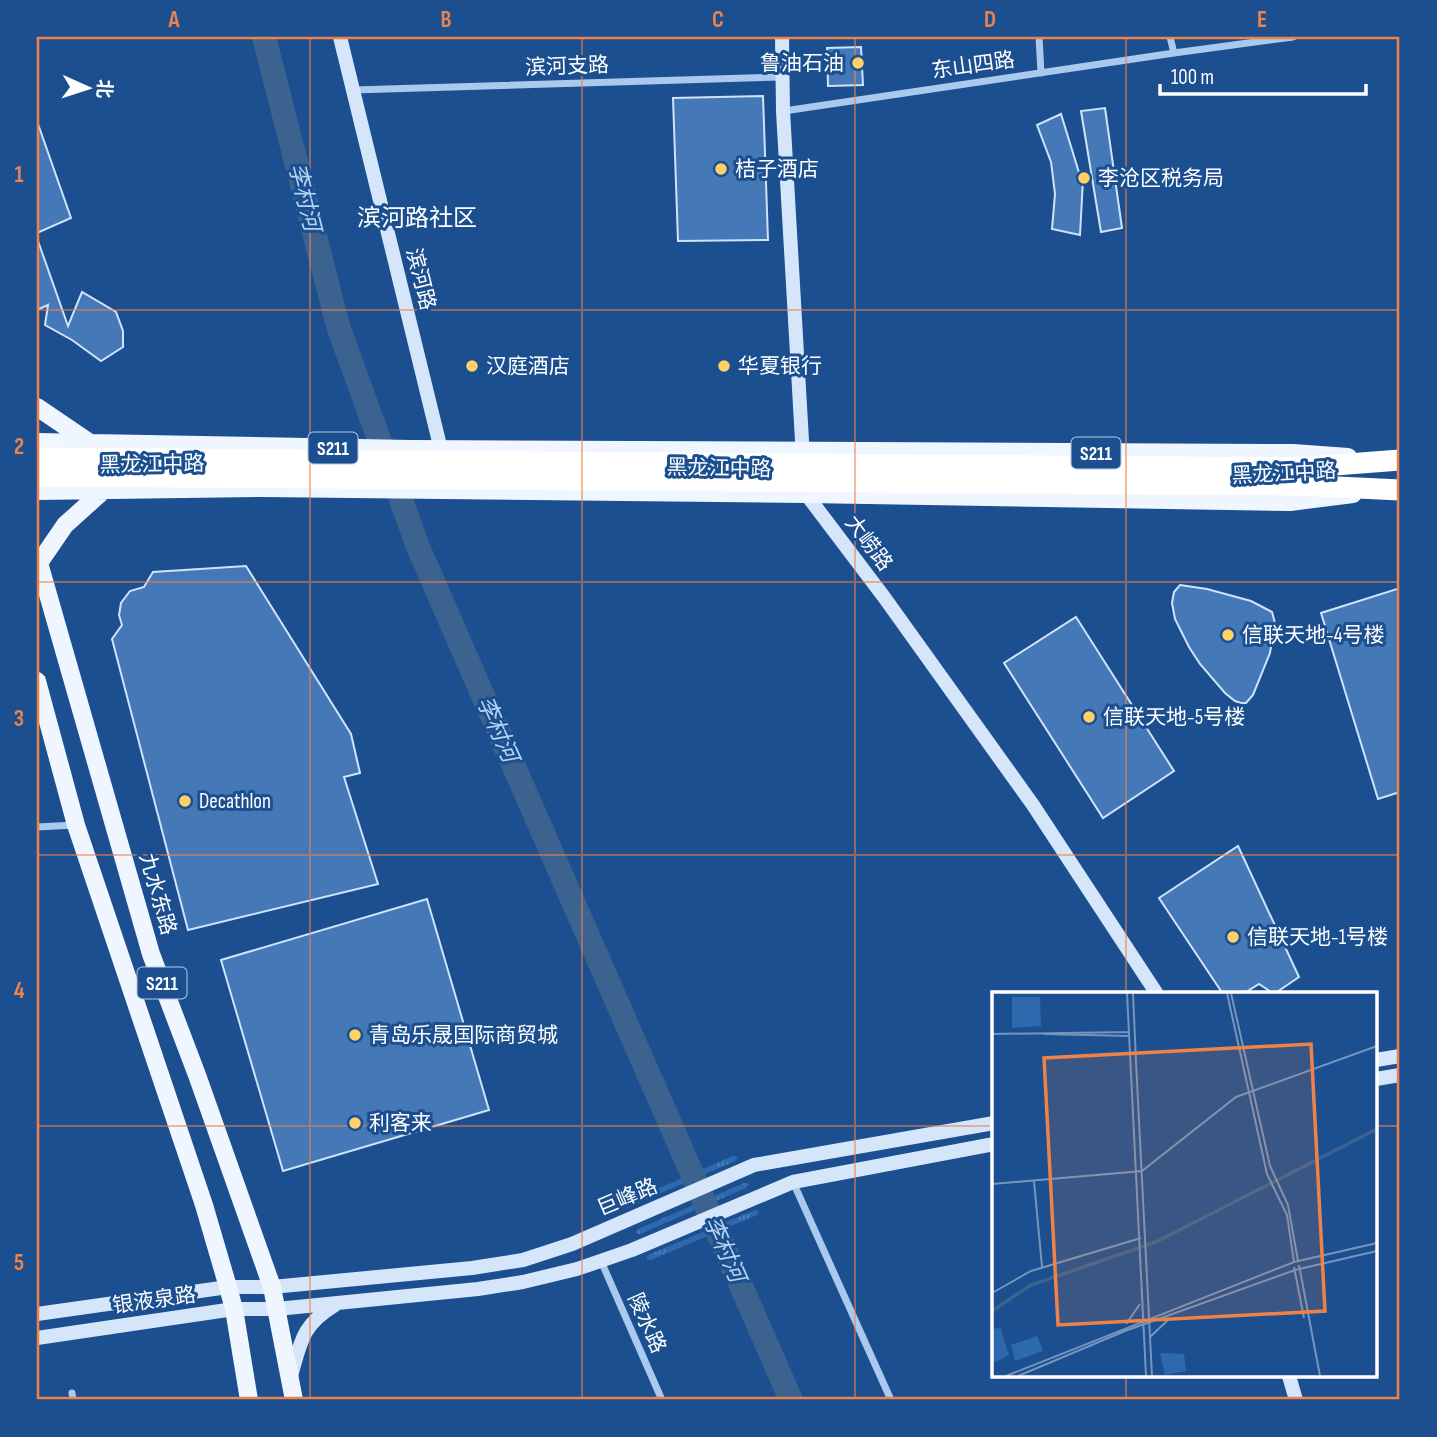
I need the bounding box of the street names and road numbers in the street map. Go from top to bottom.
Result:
street label: 东山四路 [930,47,1016,84]
street label: 滨河支路 [525,53,609,80]
street label: 滨河路 [401,246,440,313]
road number: S211 [308,432,358,463]
road number: S211 [1072,437,1120,468]
street label: 黑龙江中路 [99,451,205,478]
street label: 黑龙江中路 [666,455,772,482]
street label: 黑龙江中路 [1231,458,1337,489]
street label: 大崂路 [840,511,898,576]
street label: 九水东路 [134,850,181,938]
road number: S211 [138,967,186,998]
street label: 巨峰路 [593,1174,661,1221]
street label: 银液泉路 [111,1282,197,1319]
street label: 陵水路 [622,1289,671,1357]

